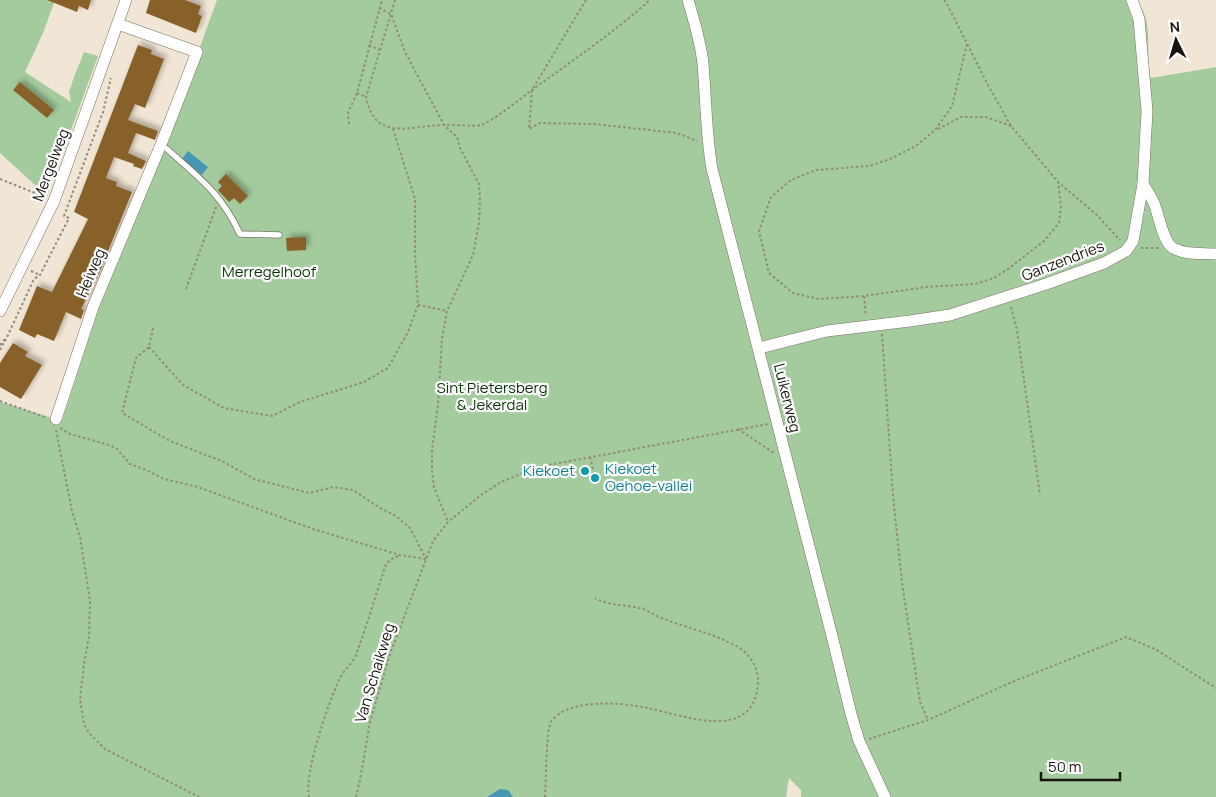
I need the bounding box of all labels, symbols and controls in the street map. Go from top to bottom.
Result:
north arrow [1151,15,1201,65]
text: N [1169,17,1181,36]
street label: Mergelweg [27,125,74,204]
street label: Ganzendries [1018,235,1107,286]
street label: Heiweg [71,245,110,301]
park label: Merregelhoof [222,261,317,282]
street label: Luikerweg [769,361,806,435]
park label: Sint Pietersberg & Jekerdal [436,377,548,415]
place label: Kiekoet Oehoe-vallei [605,458,692,496]
place label: Kiekoet [523,460,575,481]
marker: Kiekoet [579,465,591,477]
marker: Kiekoet Oehoe-vallei [589,472,601,484]
street label: Van Schaikweg [349,620,400,725]
scale bar [1041,750,1120,782]
text: 50 m [1048,756,1082,777]

